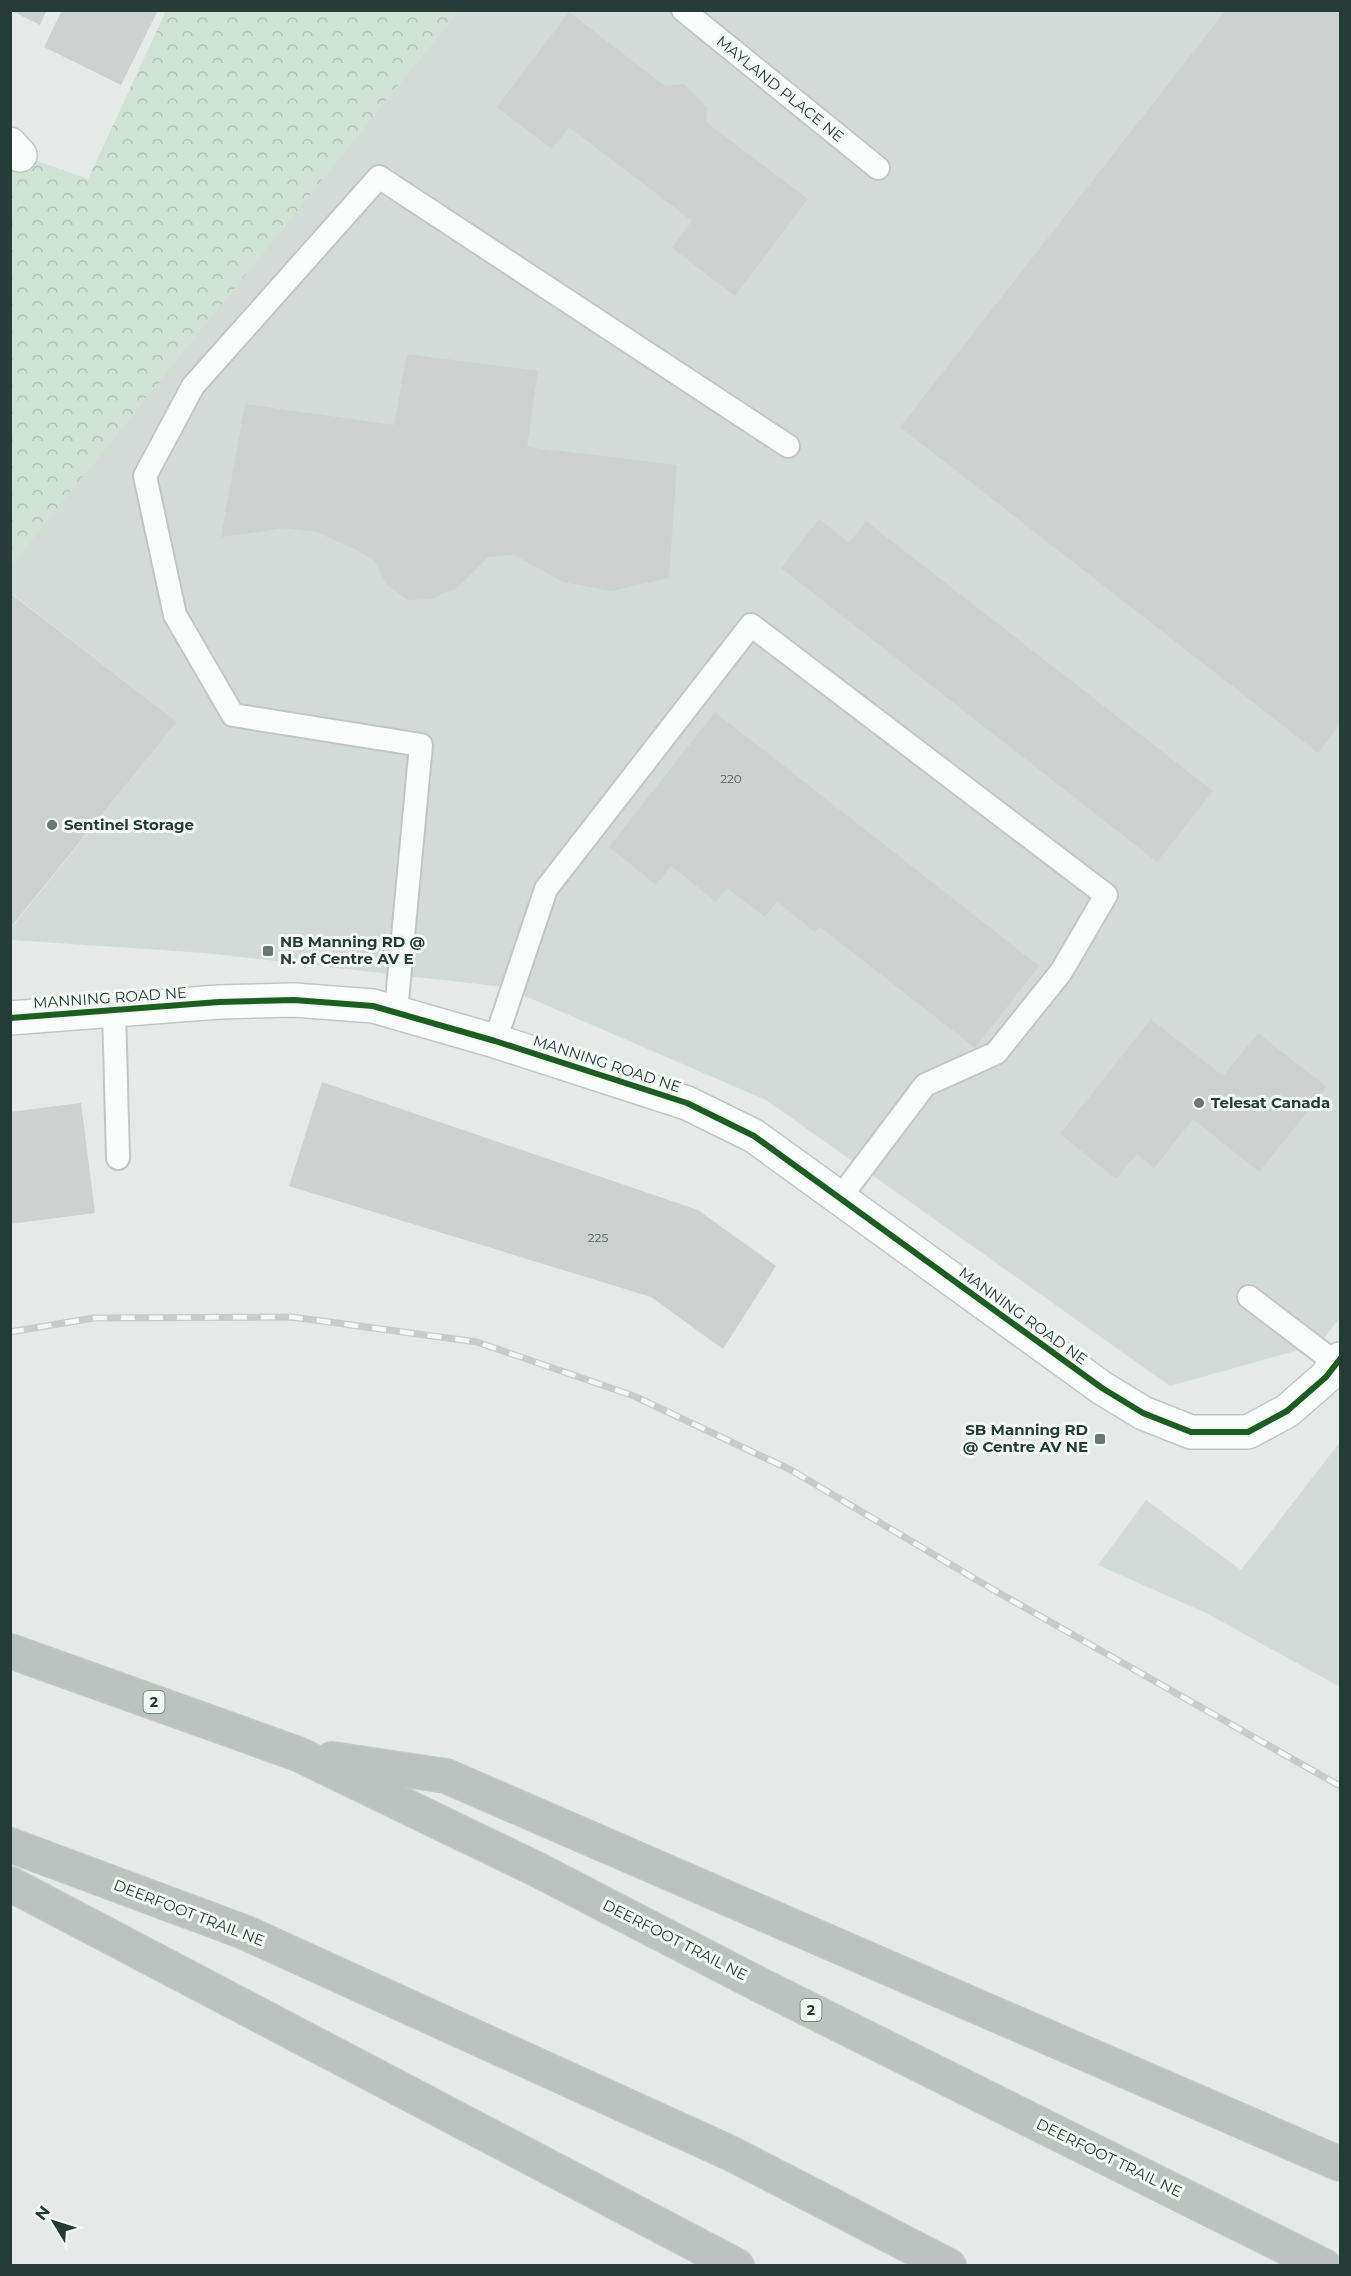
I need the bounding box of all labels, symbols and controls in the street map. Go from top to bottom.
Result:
street label: MAYLAND PLACE NE [713,31,848,146]
house number: 220 [720,771,742,786]
place label: Sentinel Storage [64,815,194,834]
marker: Sentinel Storage [45,818,59,832]
place label: NB Manning RD @ N. of Centre AV E [280,932,425,968]
marker: NB Manning RD @ N. of Centre AV E [261,944,275,958]
street label: MANNING ROAD NE [32,983,188,1012]
street label: MANNING ROAD NE [531,1031,683,1096]
place label: Telesat Canada [1211,1093,1330,1112]
marker: Telesat Canada [1192,1096,1206,1110]
house number: 225 [588,1230,608,1245]
street label: MANNING ROAD NE [955,1263,1091,1369]
place label: SB Manning RD @ Centre AV NE [963,1420,1088,1456]
marker: SB Manning RD @ Centre AV NE [1093,1432,1107,1446]
road number: 2 [144,1691,164,1713]
street label: DEERFOOT TRAIL NE [111,1875,267,1950]
street label: DEERFOOT TRAIL NE [600,1895,751,1984]
road number: 2 [800,1999,822,2021]
street label: DEERFOOT TRAIL NE [1033,2114,1185,2201]
north arrow [24,2192,84,2252]
text: N [31,2202,54,2224]

